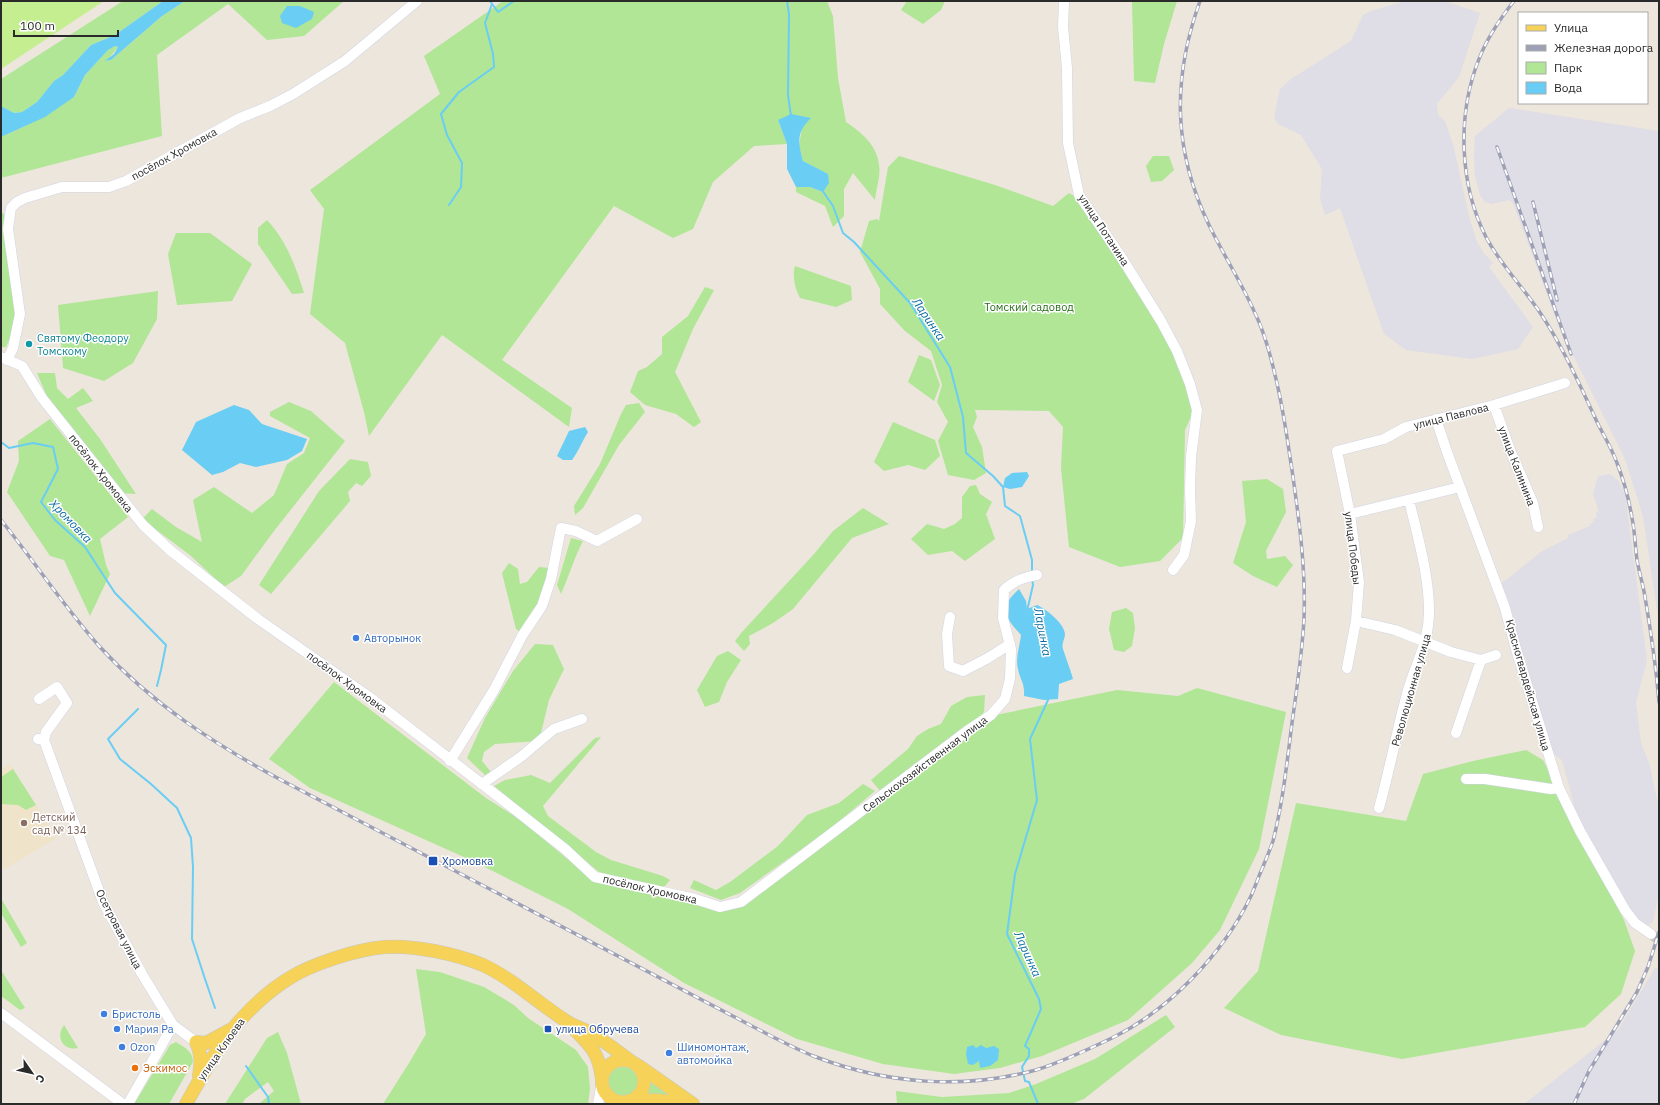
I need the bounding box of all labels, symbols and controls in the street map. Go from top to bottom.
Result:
scale bar [14,12,118,38]
legend [1518,12,1648,104]
text: 100 m [20,18,55,33]
text: Улица [1554,20,1588,35]
text: Железная дорога [1554,40,1654,55]
text: Парк [1554,60,1583,75]
text: Вода [1554,80,1583,95]
street label: посёлок Хромовка [129,125,220,183]
street label: улица Потанина [1076,191,1133,269]
water label: Ларинка [909,294,949,343]
park label: Томский садовод [984,300,1074,314]
place label: Святому Феодору Томскому [37,331,129,358]
marker: Святому Феодору Томскому [24,339,34,349]
street label: улица Павлова [1412,400,1490,432]
street label: улица Калинина [1495,424,1539,508]
street label: посёлок Хромовка [66,431,136,515]
water label: Хромовка [46,495,95,546]
street label: улица Победы [1342,511,1364,585]
water label: Ларинка [1031,606,1055,657]
street label: Красногвардейская улица [1503,618,1554,752]
place label: Авторынок [364,631,421,645]
street label: Революционная улица [1388,632,1434,748]
marker: Авторынок [351,633,361,643]
street label: посёлок Хромовка [304,648,390,716]
street label: Сельскохозяйственная улица [860,713,990,815]
place label: Детский сад № 134 [32,810,87,837]
marker: Детский сад № 134 [19,818,29,828]
place label: Хромовка [442,854,493,868]
marker: Хромовка [427,855,439,867]
street label: посёлок Хромовка [602,871,698,907]
street label: Осетровая улица [93,887,145,971]
water label: Ларинка [1011,928,1045,979]
place label: Бристоль [112,1007,161,1021]
marker: Бристоль [99,1009,109,1019]
street label: улица Клюева [194,1015,248,1083]
place label: Мария Ра [125,1022,174,1036]
place label: улица Обручева [556,1022,639,1036]
marker: Мария Ра [112,1024,122,1034]
marker: улица Обручева [543,1024,553,1034]
place label: Ozon [130,1040,155,1054]
place label: Шиномонтаж, автомойка [677,1040,749,1067]
marker: Ozon [117,1042,127,1052]
marker: Шиномонтаж, автомойка [664,1048,674,1058]
north arrow [12,1053,52,1093]
place label: Эскимос [143,1061,188,1075]
marker: Эскимос [130,1063,140,1073]
text: С [32,1072,48,1085]

